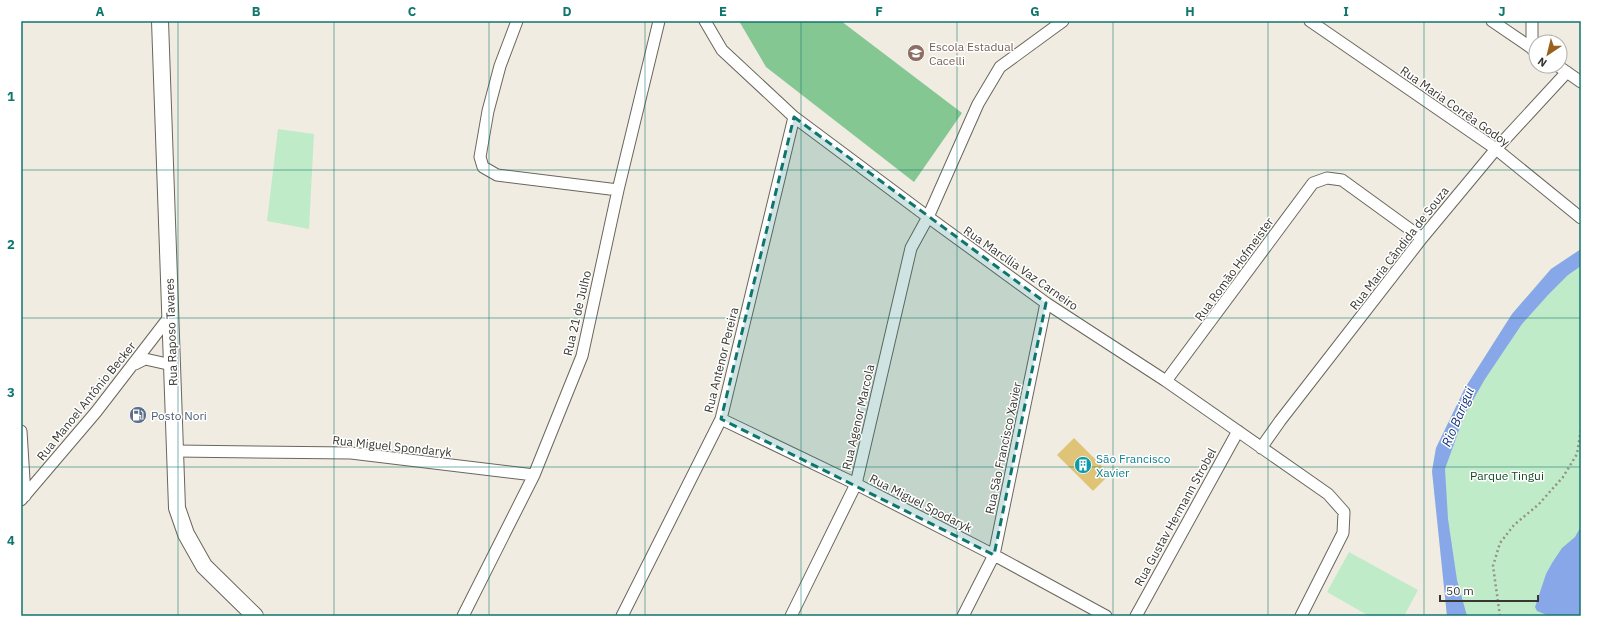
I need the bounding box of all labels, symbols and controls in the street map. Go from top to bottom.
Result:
text: A [96,3,105,20]
text: B [252,3,261,20]
text: C [408,3,417,20]
text: D [562,3,572,20]
text: E [719,3,727,20]
text: F [875,3,883,20]
text: G [1030,3,1040,20]
text: H [1185,3,1195,20]
text: I [1343,3,1349,20]
text: J [1498,3,1506,20]
north arrow [1528,34,1568,74]
place label: Escola Estadual Cacelli [929,39,1014,68]
school or university icon: Escola Estadual Cacelli [906,43,926,63]
text: N [1535,54,1550,70]
street label: Rua Maria Corrêa Godoy [1397,63,1513,149]
text: 1 [7,88,15,105]
street label: Rua Maria Cândida de Souza [1346,183,1452,313]
street label: Rua Romão Hofmeister [1191,214,1277,324]
street label: Rua Marcília Vaz Carneiro [961,223,1081,313]
text: 2 [7,236,15,253]
street label: Rua 21 de Julho [560,269,594,357]
street label: Rua Raposo Tavares [162,278,180,386]
street label: Rua Antenor Pereira [701,305,741,414]
street label: Rua Manoel Antônio Becker [33,338,139,463]
street label: Rua Agenor Marcola [839,362,878,471]
street label: Rua São Francisco Xavier [982,380,1024,515]
text: 3 [7,384,15,401]
water label: Rio Barigui [1438,384,1478,449]
fuel station icon: Posto Nori [128,405,148,425]
place label: Posto Nori [151,408,207,423]
street label: Rua Miguel Spondaryk [332,432,453,460]
street label: Rua Gustav Hermann Strobel [1131,445,1219,589]
place label: São Francisco Xavier [1096,451,1171,480]
building icon: São Francisco Xavier [1073,455,1093,475]
park label: Parque Tingui [1470,468,1544,483]
street label: Rua Miguel Spodaryk [867,471,975,536]
text: 4 [7,532,15,549]
scale bar [1440,577,1538,603]
text: 50 m [1446,583,1474,598]

